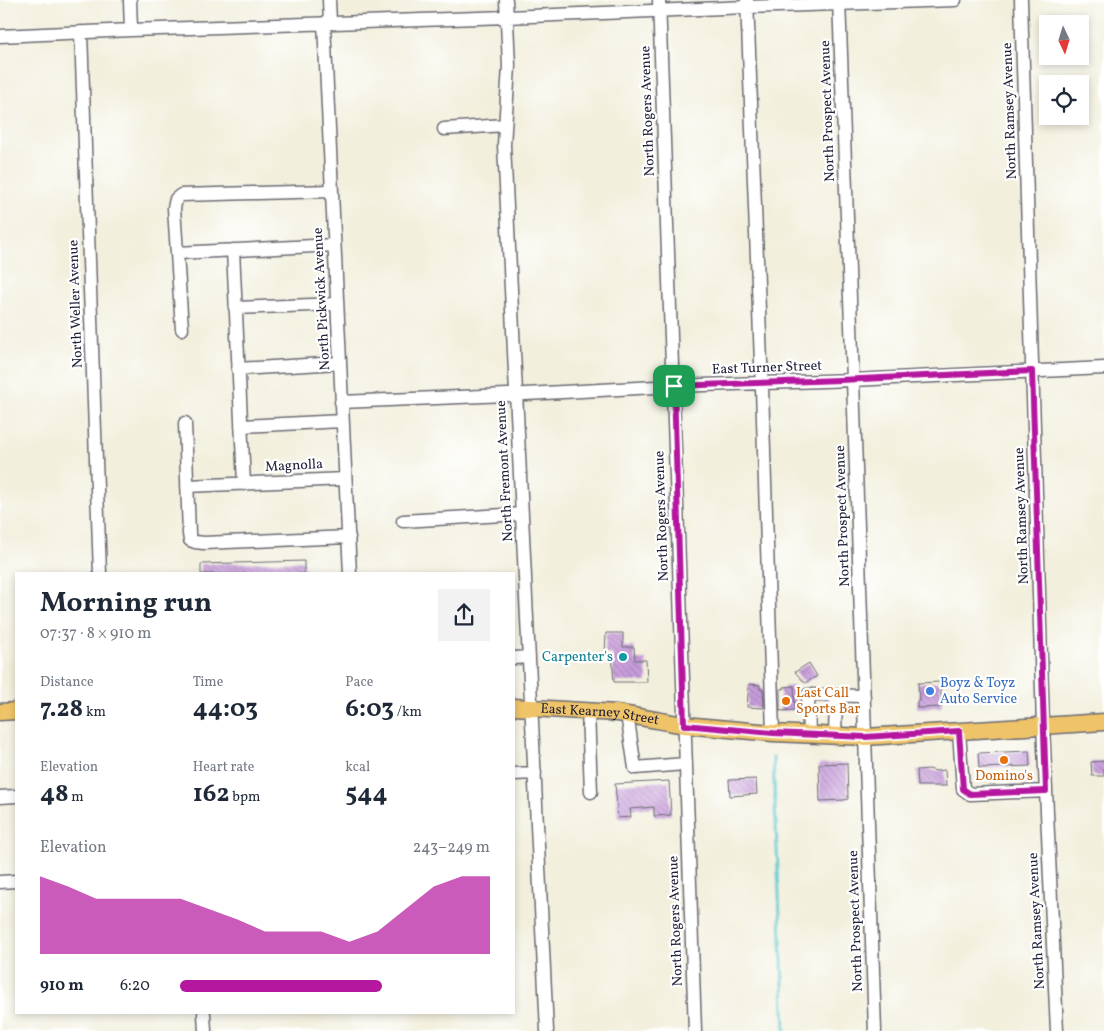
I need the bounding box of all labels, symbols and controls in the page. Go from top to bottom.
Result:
north arrow [1039,15,1089,65]
map controls [1039,15,1089,125]
street label: North Prospect Avenue [816,40,840,182]
street label: North Ramsey Avenue [998,42,1022,180]
street label: North Rogers Avenue [636,45,660,177]
button: locate [1039,75,1089,125]
street label: North Pickwick Avenue [309,227,335,371]
street label: North Weller Avenue [64,239,88,368]
street label: East Turner Street [712,357,823,379]
pin [653,365,695,407]
icon: arrive [660,372,688,400]
street label: North Fremont Avenue [492,400,518,542]
street label: North Prospect Avenue [831,445,855,587]
street label: North Ramsey Avenue [1010,447,1034,585]
street label: North Rogers Avenue [650,450,674,582]
street label: Magnolla [264,455,324,477]
text: Morning run [40,584,212,623]
button: share [438,589,490,641]
text: 07:37 · 8 × 910 m [40,623,151,645]
place label: Carpenter's [542,648,613,667]
marker: Carpenter's [617,651,629,663]
text: Distance [40,673,94,692]
text: Time [193,673,223,692]
text: Pace [345,673,373,692]
place label: Boyz & Toyz Auto Service [940,674,1018,709]
place label: Last Call Sports Bar [796,684,860,719]
marker: Boyz & Toyz Auto Service [924,685,936,697]
text: 7.28 [40,692,83,727]
text: 44:03 [193,692,258,727]
text: 6:03 [345,692,394,727]
marker: Last Call Sports Bar [780,695,792,707]
street label: East Kearney Street [540,699,660,730]
text: km [83,703,106,722]
text: /km [394,703,422,722]
marker: Domino's [998,754,1010,766]
text: Elevation [40,758,98,777]
text: Heart rate [193,758,254,777]
text: kcal [345,758,370,777]
place label: Domino's [975,767,1033,786]
text: 48 [40,777,69,812]
text: 162 [193,777,229,812]
text: 544 [345,777,388,812]
text: m [69,788,84,807]
text: bpm [229,788,260,807]
text: Elevation [40,837,107,859]
text: 243–249 m [413,837,490,859]
street label: North Prospect Avenue [844,850,868,992]
street label: North Ramsey Avenue [1024,852,1050,990]
street label: North Rogers Avenue [664,855,688,987]
text: 910 m [40,975,84,997]
text: 6:20 [120,975,150,997]

